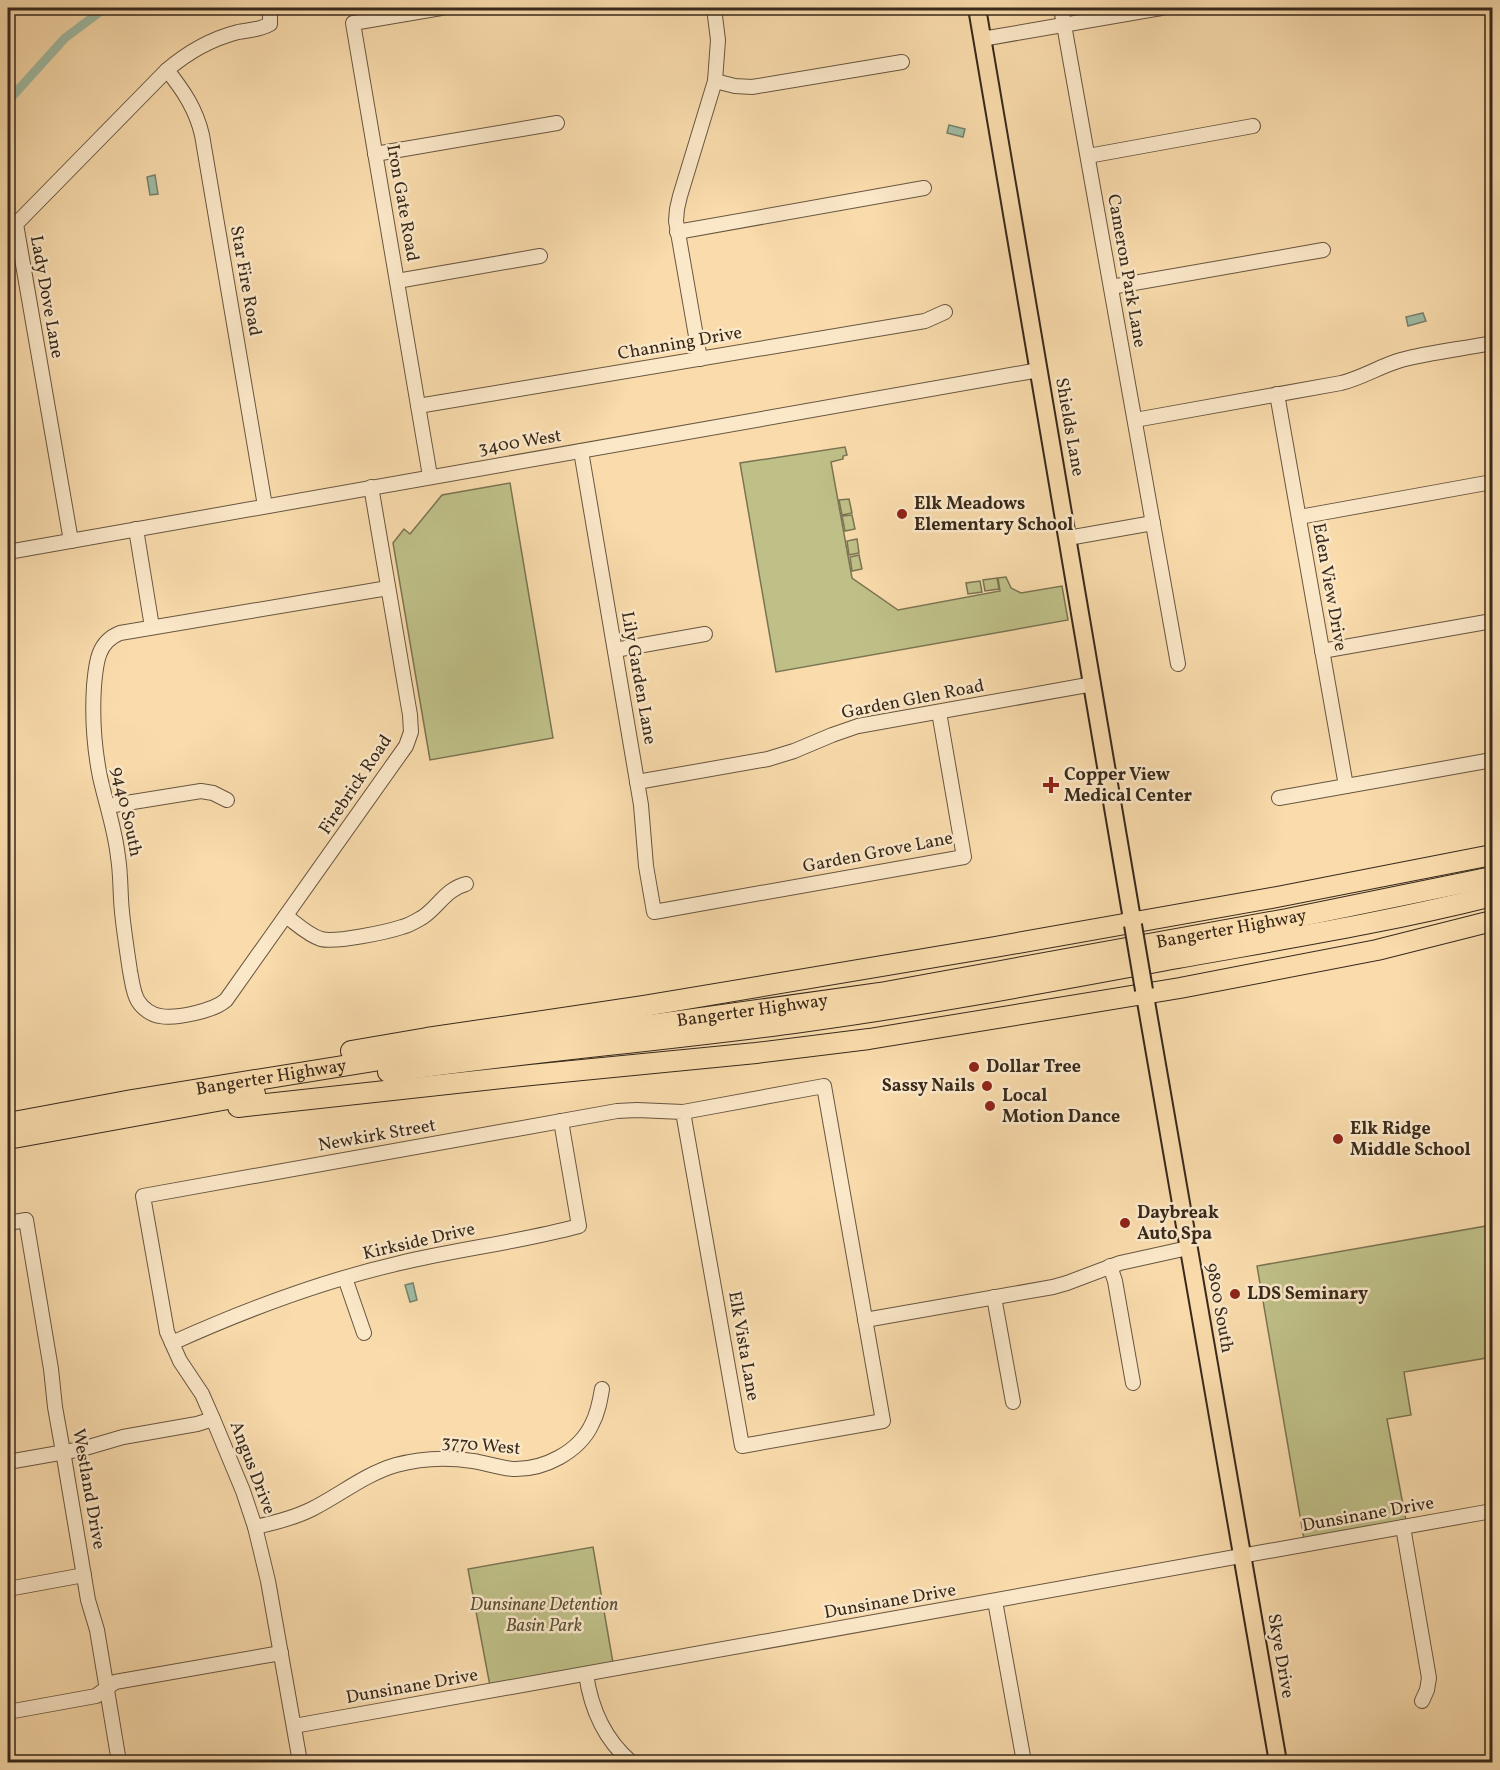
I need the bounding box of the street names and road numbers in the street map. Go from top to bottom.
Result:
street label: Iron Gate Road [379,142,425,264]
street label: Cameron Park Lane [1100,192,1152,350]
street label: Star Fire Road [223,224,267,338]
street label: Lady Dove Lane [23,234,69,360]
street label: Channing Drive [616,321,744,367]
street label: Shields Lane [1048,376,1090,478]
street label: 3400 West [477,424,563,462]
street label: Eden View Drive [1305,521,1353,653]
street label: Lily Garden Lane [614,610,662,746]
street label: Garden Glen Road [840,674,986,726]
street label: Firebrick Road [313,730,399,840]
street label: 9440 South [104,765,148,859]
street label: Garden Grove Lane [801,826,955,880]
street label: Bangerter Highway [1154,903,1309,955]
street label: Bangerter Highway [675,988,830,1034]
street label: Bangerter Highway [194,1053,349,1102]
street label: Newkirk Street [316,1113,438,1159]
street label: Kirkside Drive [360,1217,478,1267]
street label: 9800 South [1199,1261,1239,1355]
street label: Elk Vista Lane [721,1289,765,1403]
street label: Angus Drive [223,1418,281,1518]
street label: Westland Drive [65,1427,111,1551]
street label: 3770 West [441,1430,521,1462]
street label: Dunsinane Drive [1300,1491,1436,1539]
street label: Dunsinane Drive [822,1578,958,1626]
street label: Skye Drive [1260,1612,1300,1700]
street label: Dunsinane Drive [344,1663,480,1711]

